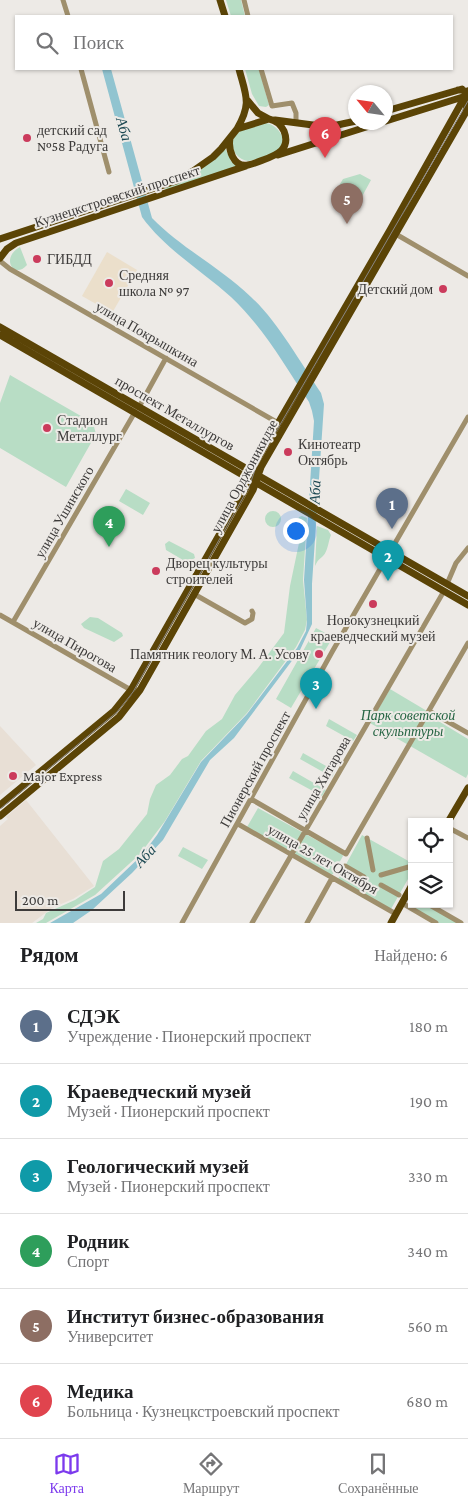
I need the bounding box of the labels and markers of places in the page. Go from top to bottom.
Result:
pin: 6 [309,117,341,158]
place label: детский сад №58 Радуга [37,122,109,154]
marker: детский сад №58 Радуга [21,132,33,144]
pin: 5 [331,183,363,224]
place label: ГИБДД [47,251,92,267]
marker: ГИБДД [31,253,43,265]
place label: Средняя школа № 97 [119,267,190,299]
marker: Средняя школа № 97 [103,277,115,289]
place label: Детский дом [357,281,433,297]
marker: Детский дом [437,283,449,295]
place label: Стадион Металлург [57,412,122,444]
marker: Стадион Металлург [41,422,53,434]
place label: Кинотеатр Октябрь [298,436,361,468]
marker: Кинотеатр Октябрь [282,446,294,458]
pin: 1 [376,488,408,529]
pin: 4 [93,506,125,547]
pin: 2 [372,540,404,581]
place label: Дворец культуры строителей [166,555,268,587]
marker: Дворец культуры строителей [150,565,162,577]
marker: Новокузнецкий краеведческий музей [367,598,379,610]
place label: Новокузнецкий краеведческий музей [310,612,436,644]
place label: Памятник геологу М. А. Усову [130,646,309,662]
marker: Памятник геологу М. А. Усову [313,648,325,660]
pin: 3 [300,668,332,709]
place label: Major Express [23,768,102,785]
marker: Major Express [7,770,19,782]

